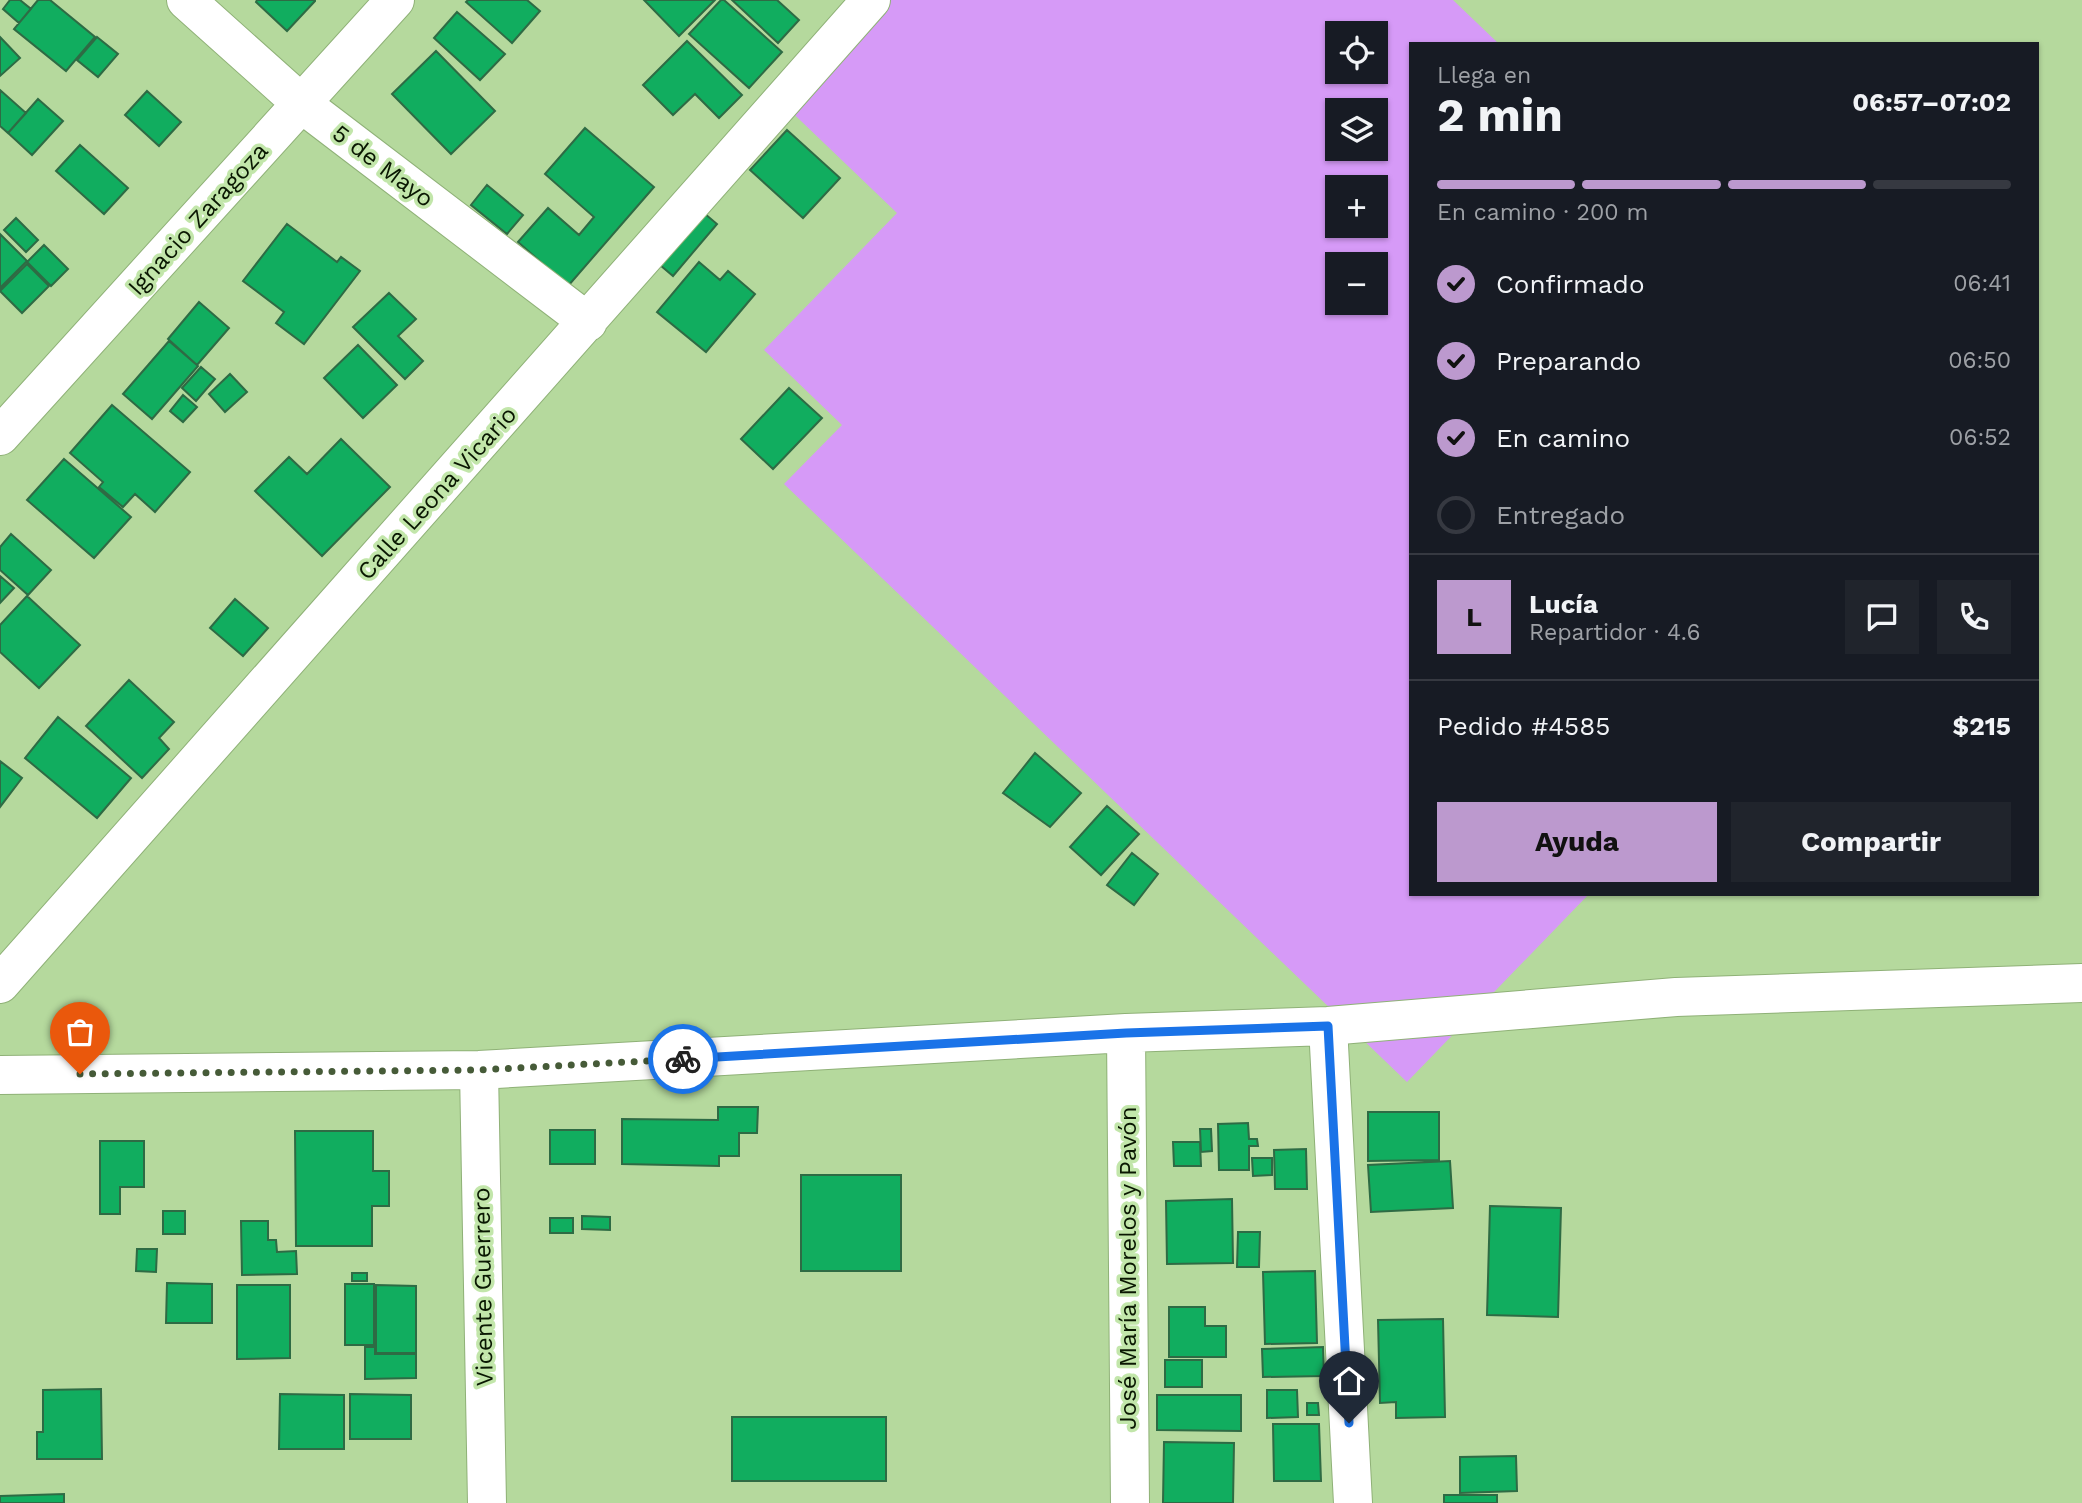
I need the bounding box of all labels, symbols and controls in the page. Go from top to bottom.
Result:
map controls [1325,21,1388,315]
button: locate [1325,21,1388,84]
text: Llega en [1437,62,1531,89]
text: 06:57–07:02 [1852,87,2011,117]
text: 2 min [1437,88,1563,142]
button: layers [1325,98,1388,161]
street label: 5 de Mayo [327,119,439,213]
street label: Ignacio Zaragoza [122,137,274,301]
button: + [1325,175,1388,238]
text: En camino · 200 m [1437,199,1648,226]
button: − [1325,252,1388,315]
icon: check [1437,265,1475,303]
text: Confirmado [1496,269,1645,299]
text: 06:41 [1953,270,2011,297]
icon: check [1437,342,1475,380]
text: Preparando [1496,346,1641,376]
text: 06:50 [1948,347,2011,374]
street label: Calle Leona Vicario [352,400,522,586]
icon: check [1437,419,1475,457]
text: En camino [1496,423,1630,453]
text: 06:52 [1949,424,2011,451]
text: Entregado [1496,500,1625,530]
button: chat [1845,580,1919,654]
button: phone [1937,580,2011,654]
text: Lucía [1529,589,1598,619]
text: L [1466,602,1482,632]
text: Repartidor · 4.6 [1529,619,1701,646]
text: Pedido #4585 [1437,711,1610,741]
text: $215 [1952,711,2011,741]
button: Ayuda [1437,802,1717,882]
button: Compartir [1731,802,2011,882]
pin [50,1002,110,1074]
icon: bag [61,1013,99,1051]
courier [648,1024,718,1094]
icon: bike [664,1040,702,1078]
street label: José María Morelos y Pavón [1114,1106,1142,1430]
street label: Vicente Guerrero [467,1187,499,1387]
pin [1319,1351,1379,1423]
icon: home [1330,1362,1368,1400]

